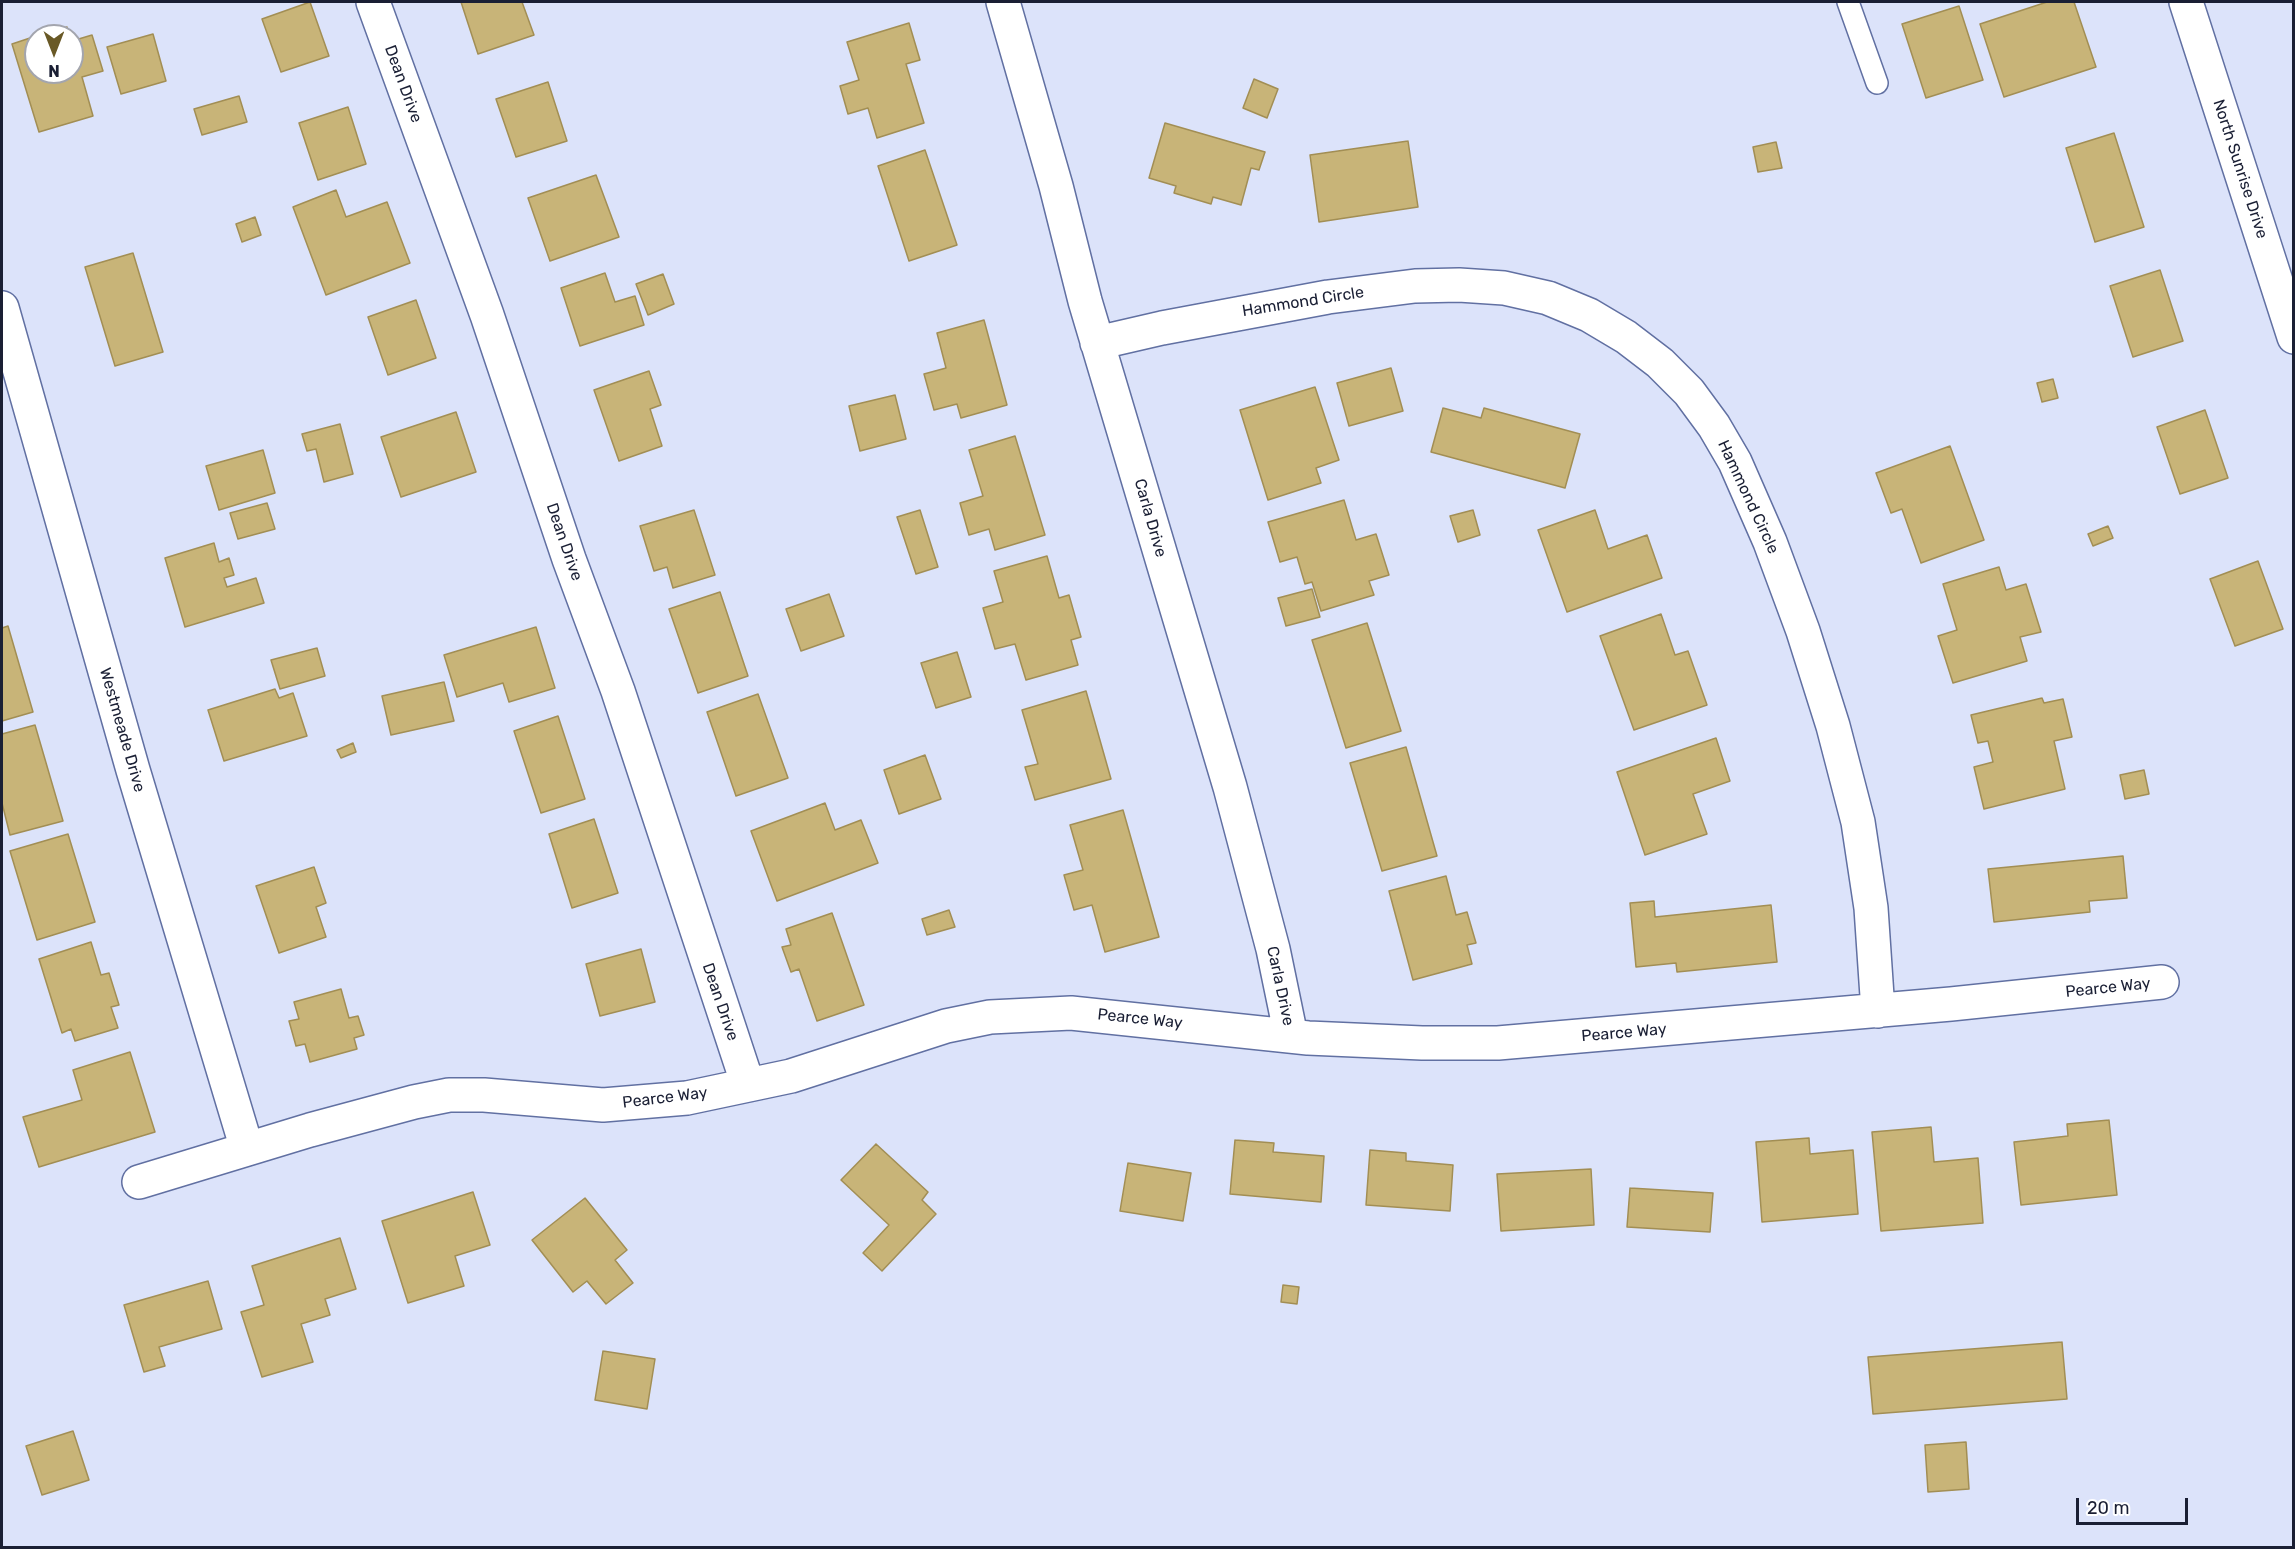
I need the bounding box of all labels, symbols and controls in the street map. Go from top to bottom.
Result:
north arrow [24,24,84,84]
street label: Dean Drive [380,43,426,125]
text: N [48,61,60,80]
street label: North Sunrise Drive [2208,97,2272,241]
street label: Hammond Circle [1241,283,1365,321]
street label: Hammond Circle [1713,437,1783,557]
street label: Carla Drive [1130,477,1170,559]
street label: Dean Drive [542,501,586,583]
street label: Westmeade Drive [95,665,149,795]
street label: Carla Drive [1262,945,1298,1027]
street label: Dean Drive [698,961,742,1043]
street label: Pearce Way [2064,974,2152,1002]
street label: Pearce Way [1096,1005,1184,1033]
street label: Pearce Way [1581,1020,1667,1046]
street label: Pearce Way [621,1083,709,1113]
scale bar [2079,1486,2192,1524]
text: 20 m [2087,1497,2129,1519]

